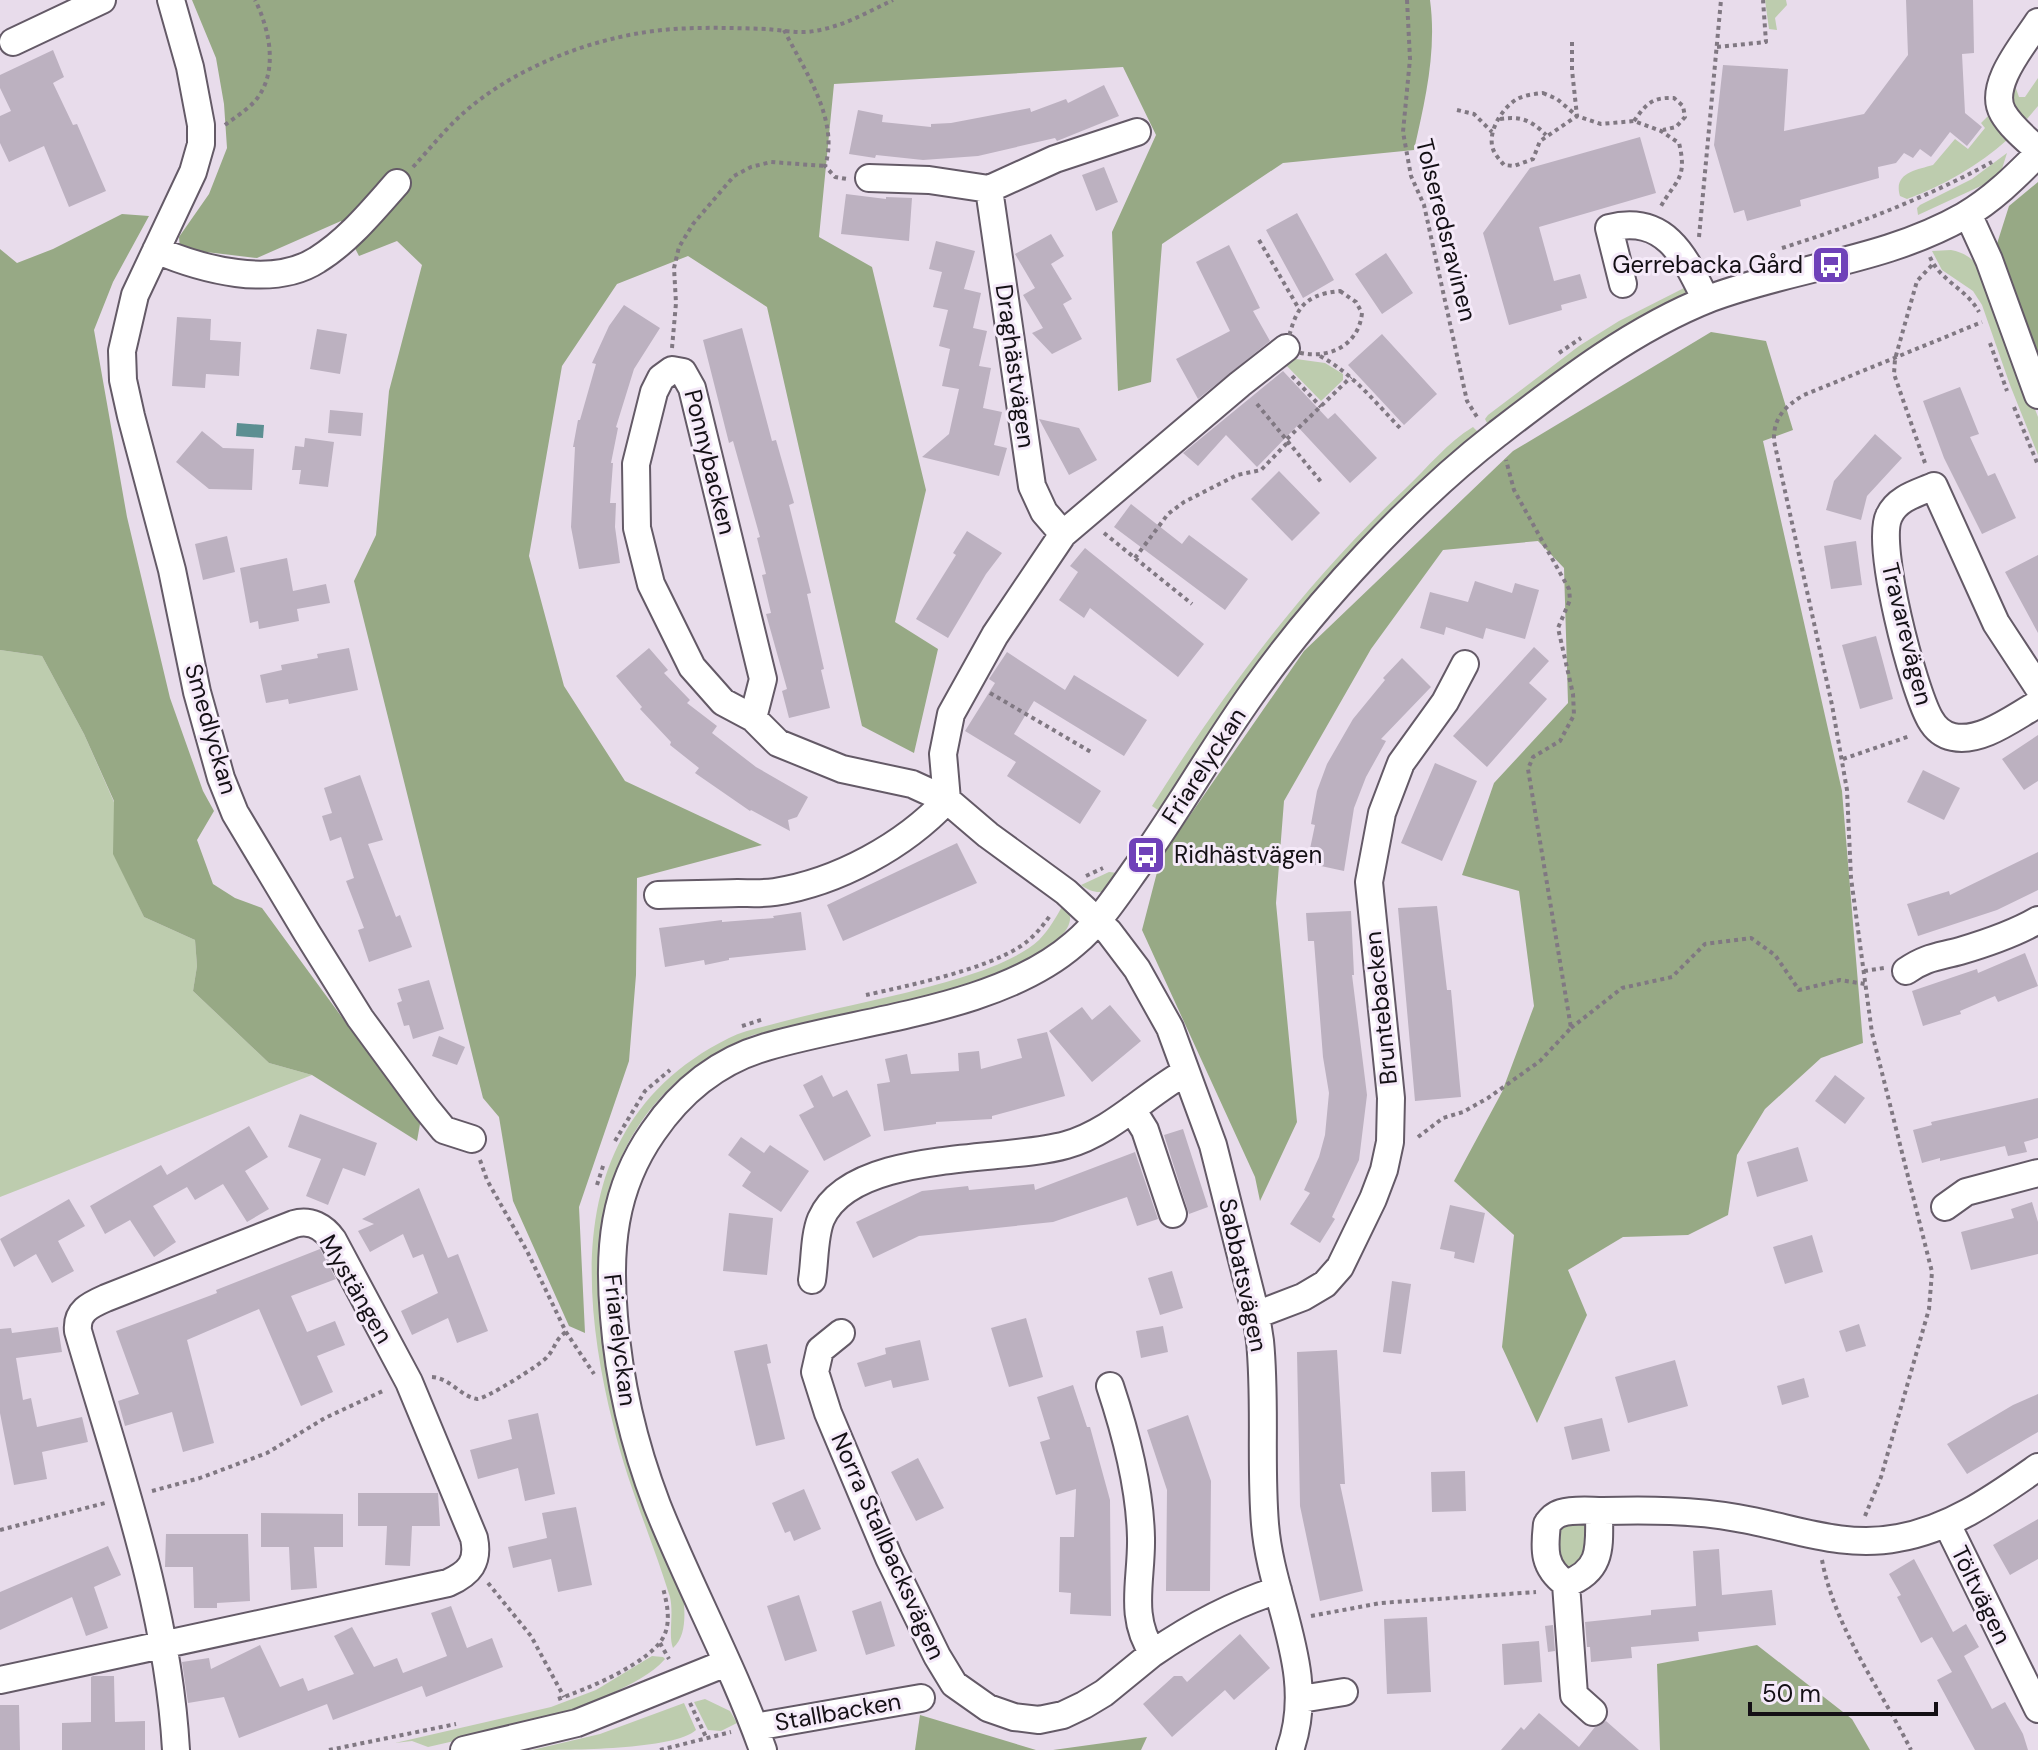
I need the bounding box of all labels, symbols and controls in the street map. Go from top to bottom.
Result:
street label: Tolseredsravinen [1409,136,1484,324]
bus stop icon: Gerrebacka Gård [1810,244,1852,286]
place label: Gerrebacka Gård [1612,249,1803,280]
street label: Draghästvägen [989,282,1042,450]
street label: Ponnybacken [677,386,743,538]
street label: Travarevägen [1875,559,1940,708]
street label: Smedlyckan [178,660,245,798]
street label: Friarelyckan [1154,702,1253,830]
bus stop icon: Ridhästvägen [1125,834,1167,876]
place label: Ridhästvägen [1174,839,1322,870]
street label: Bruntebacken [1357,930,1404,1086]
street label: Sabbatsvägen [1212,1195,1275,1354]
street label: Mystängen [313,1229,400,1349]
street label: Friarelyckan [597,1272,644,1408]
street label: Norra Stallbacksvägen [824,1428,952,1664]
street label: Töltvägen [1944,1540,2019,1649]
scale bar [1750,1666,1936,1716]
text: 50 m [1762,1678,1821,1709]
street label: Stallbacken [772,1685,903,1738]

